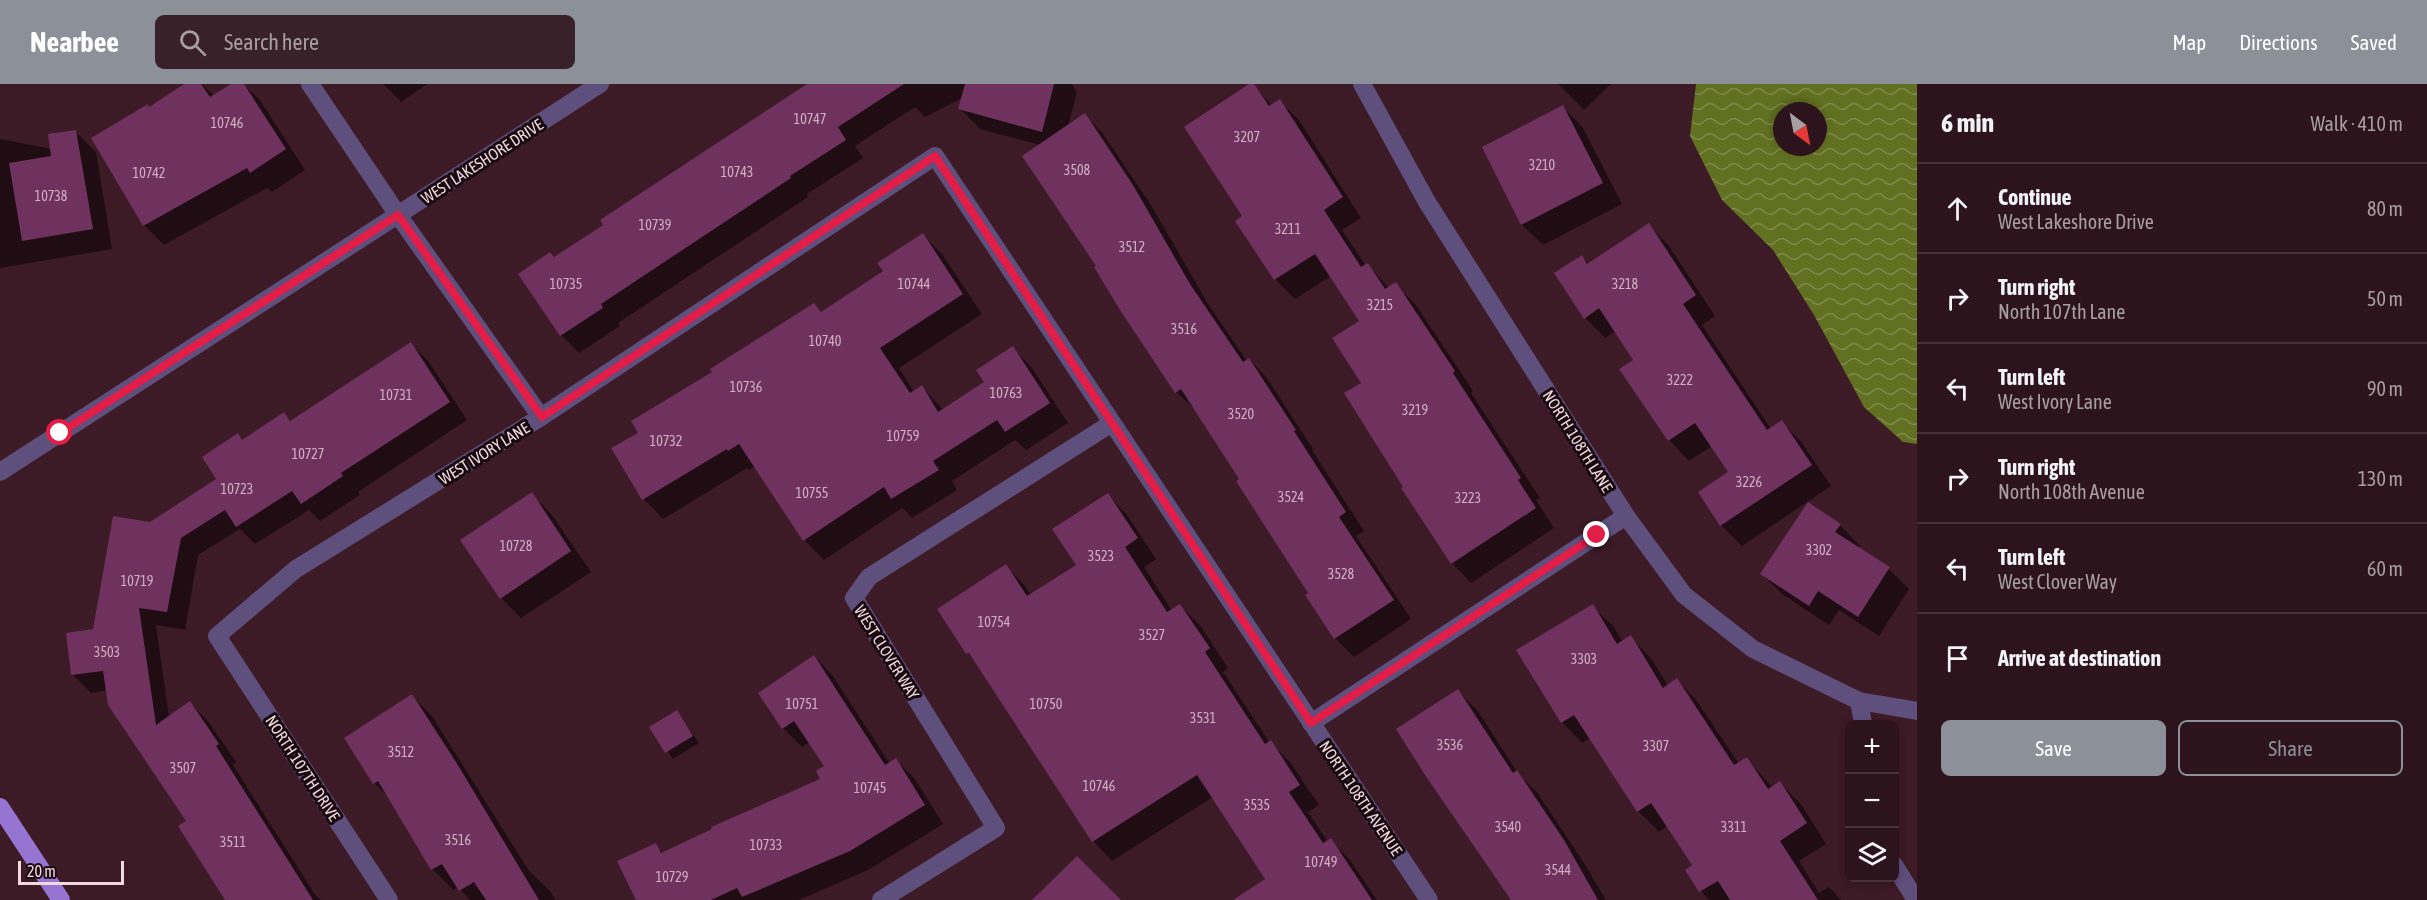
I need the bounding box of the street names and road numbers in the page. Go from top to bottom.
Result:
street label: WEST LAKESHORE DRIVE [418,115,546,207]
street label: NORTH 108TH LANE [1539,387,1617,495]
street label: WEST IVORY LANE [436,418,533,488]
street label: WEST CLOVER WAY [851,602,923,703]
street label: NORTH 107TH DRIVE [262,712,344,824]
street label: NORTH 108TH AVENUE [1316,737,1406,859]

